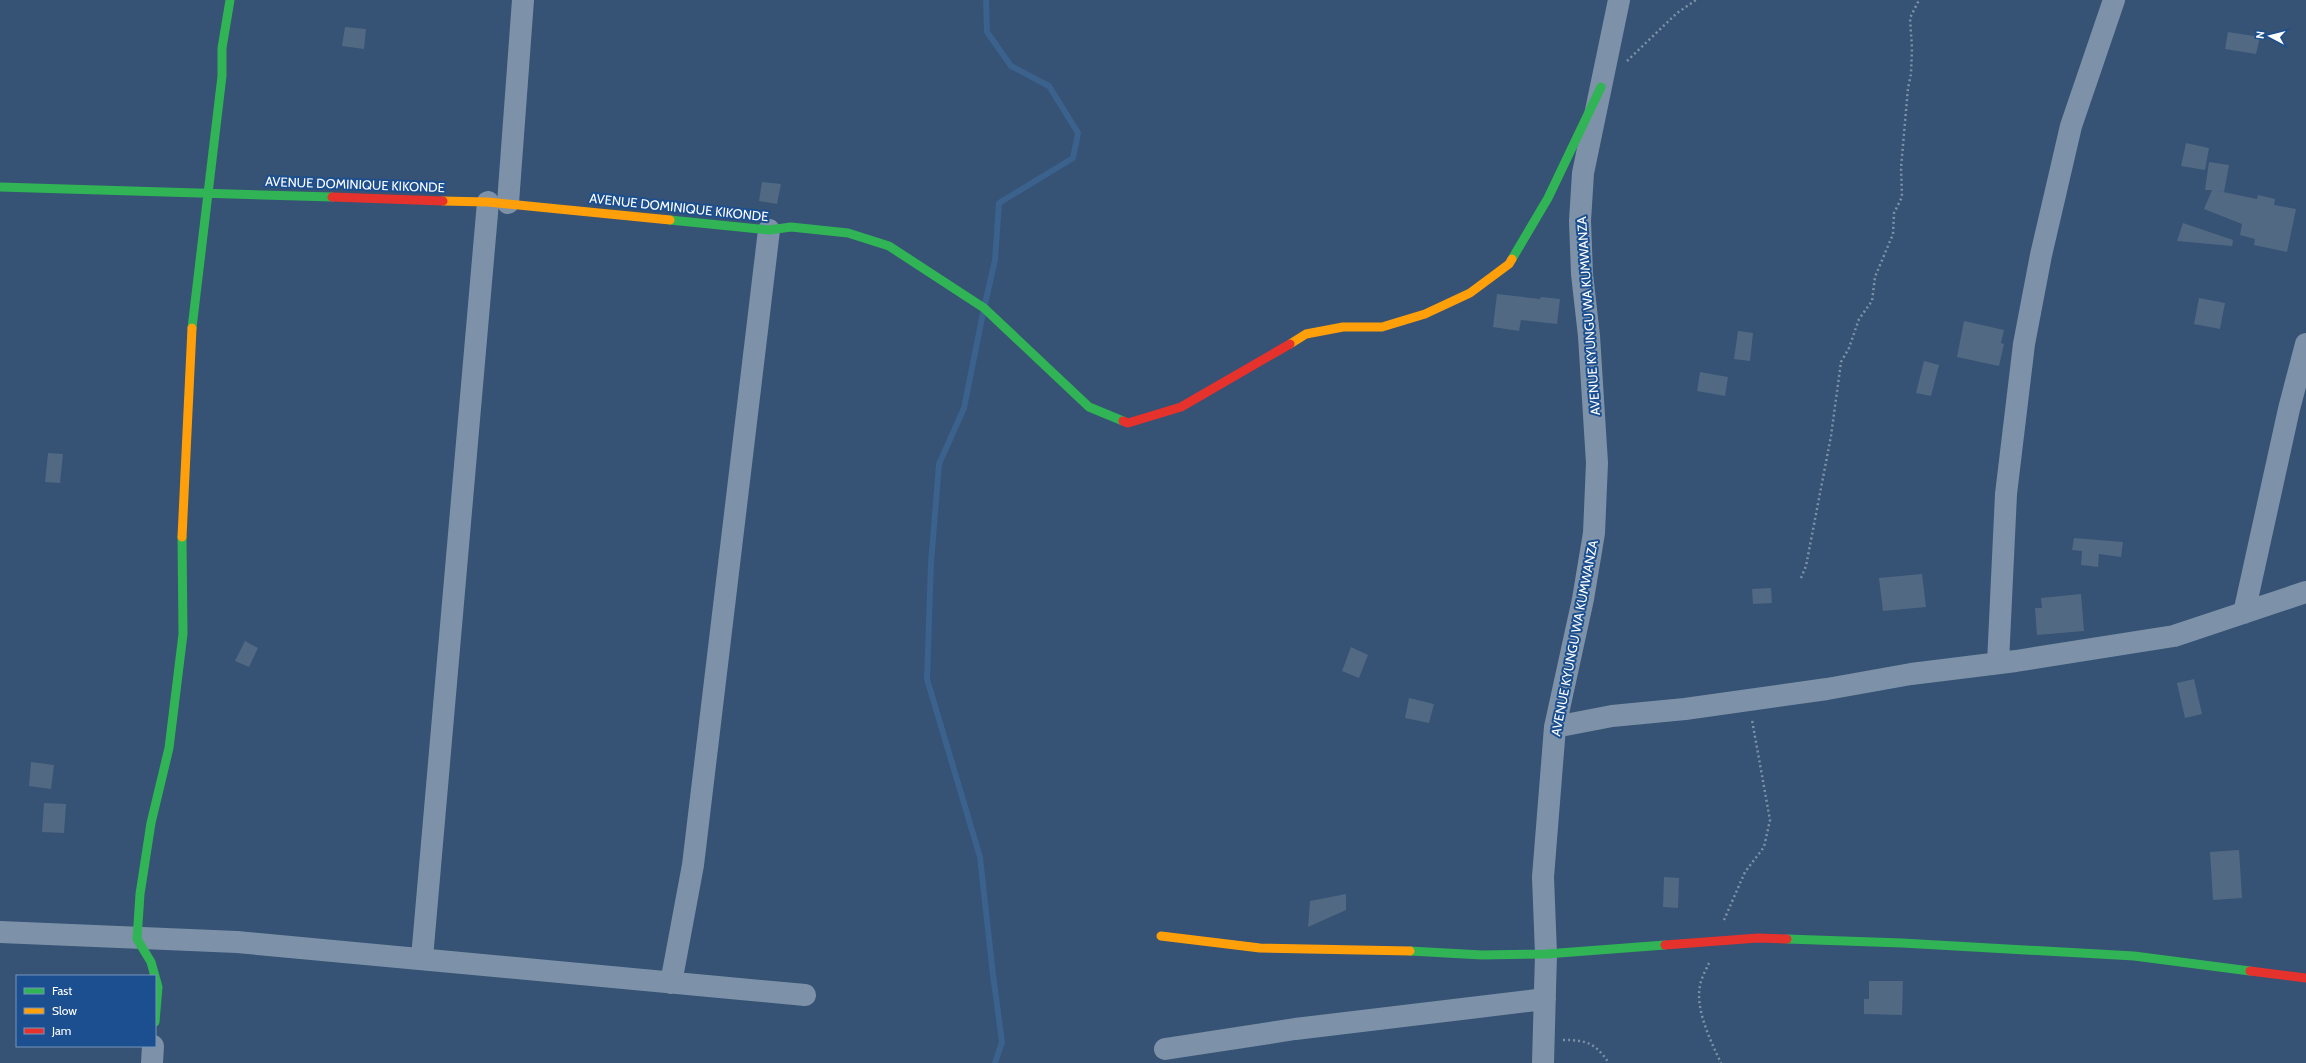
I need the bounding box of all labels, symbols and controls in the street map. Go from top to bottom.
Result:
north arrow [2250,16,2290,56]
text: N [2253,30,2267,39]
street label: AVENUE DOMINIQUE KIKONDE [265,173,445,195]
street label: AVENUE DOMINIQUE KIKONDE [589,190,769,224]
street label: AVENUE KYUNGU WA KUMWANZA [1573,216,1603,416]
street label: AVENUE KYUNGU WA KUMWANZA [1547,539,1601,737]
legend [16,975,156,1047]
text: Fast [52,983,72,998]
text: Slow [52,1003,77,1018]
text: Jam [51,1023,71,1038]

